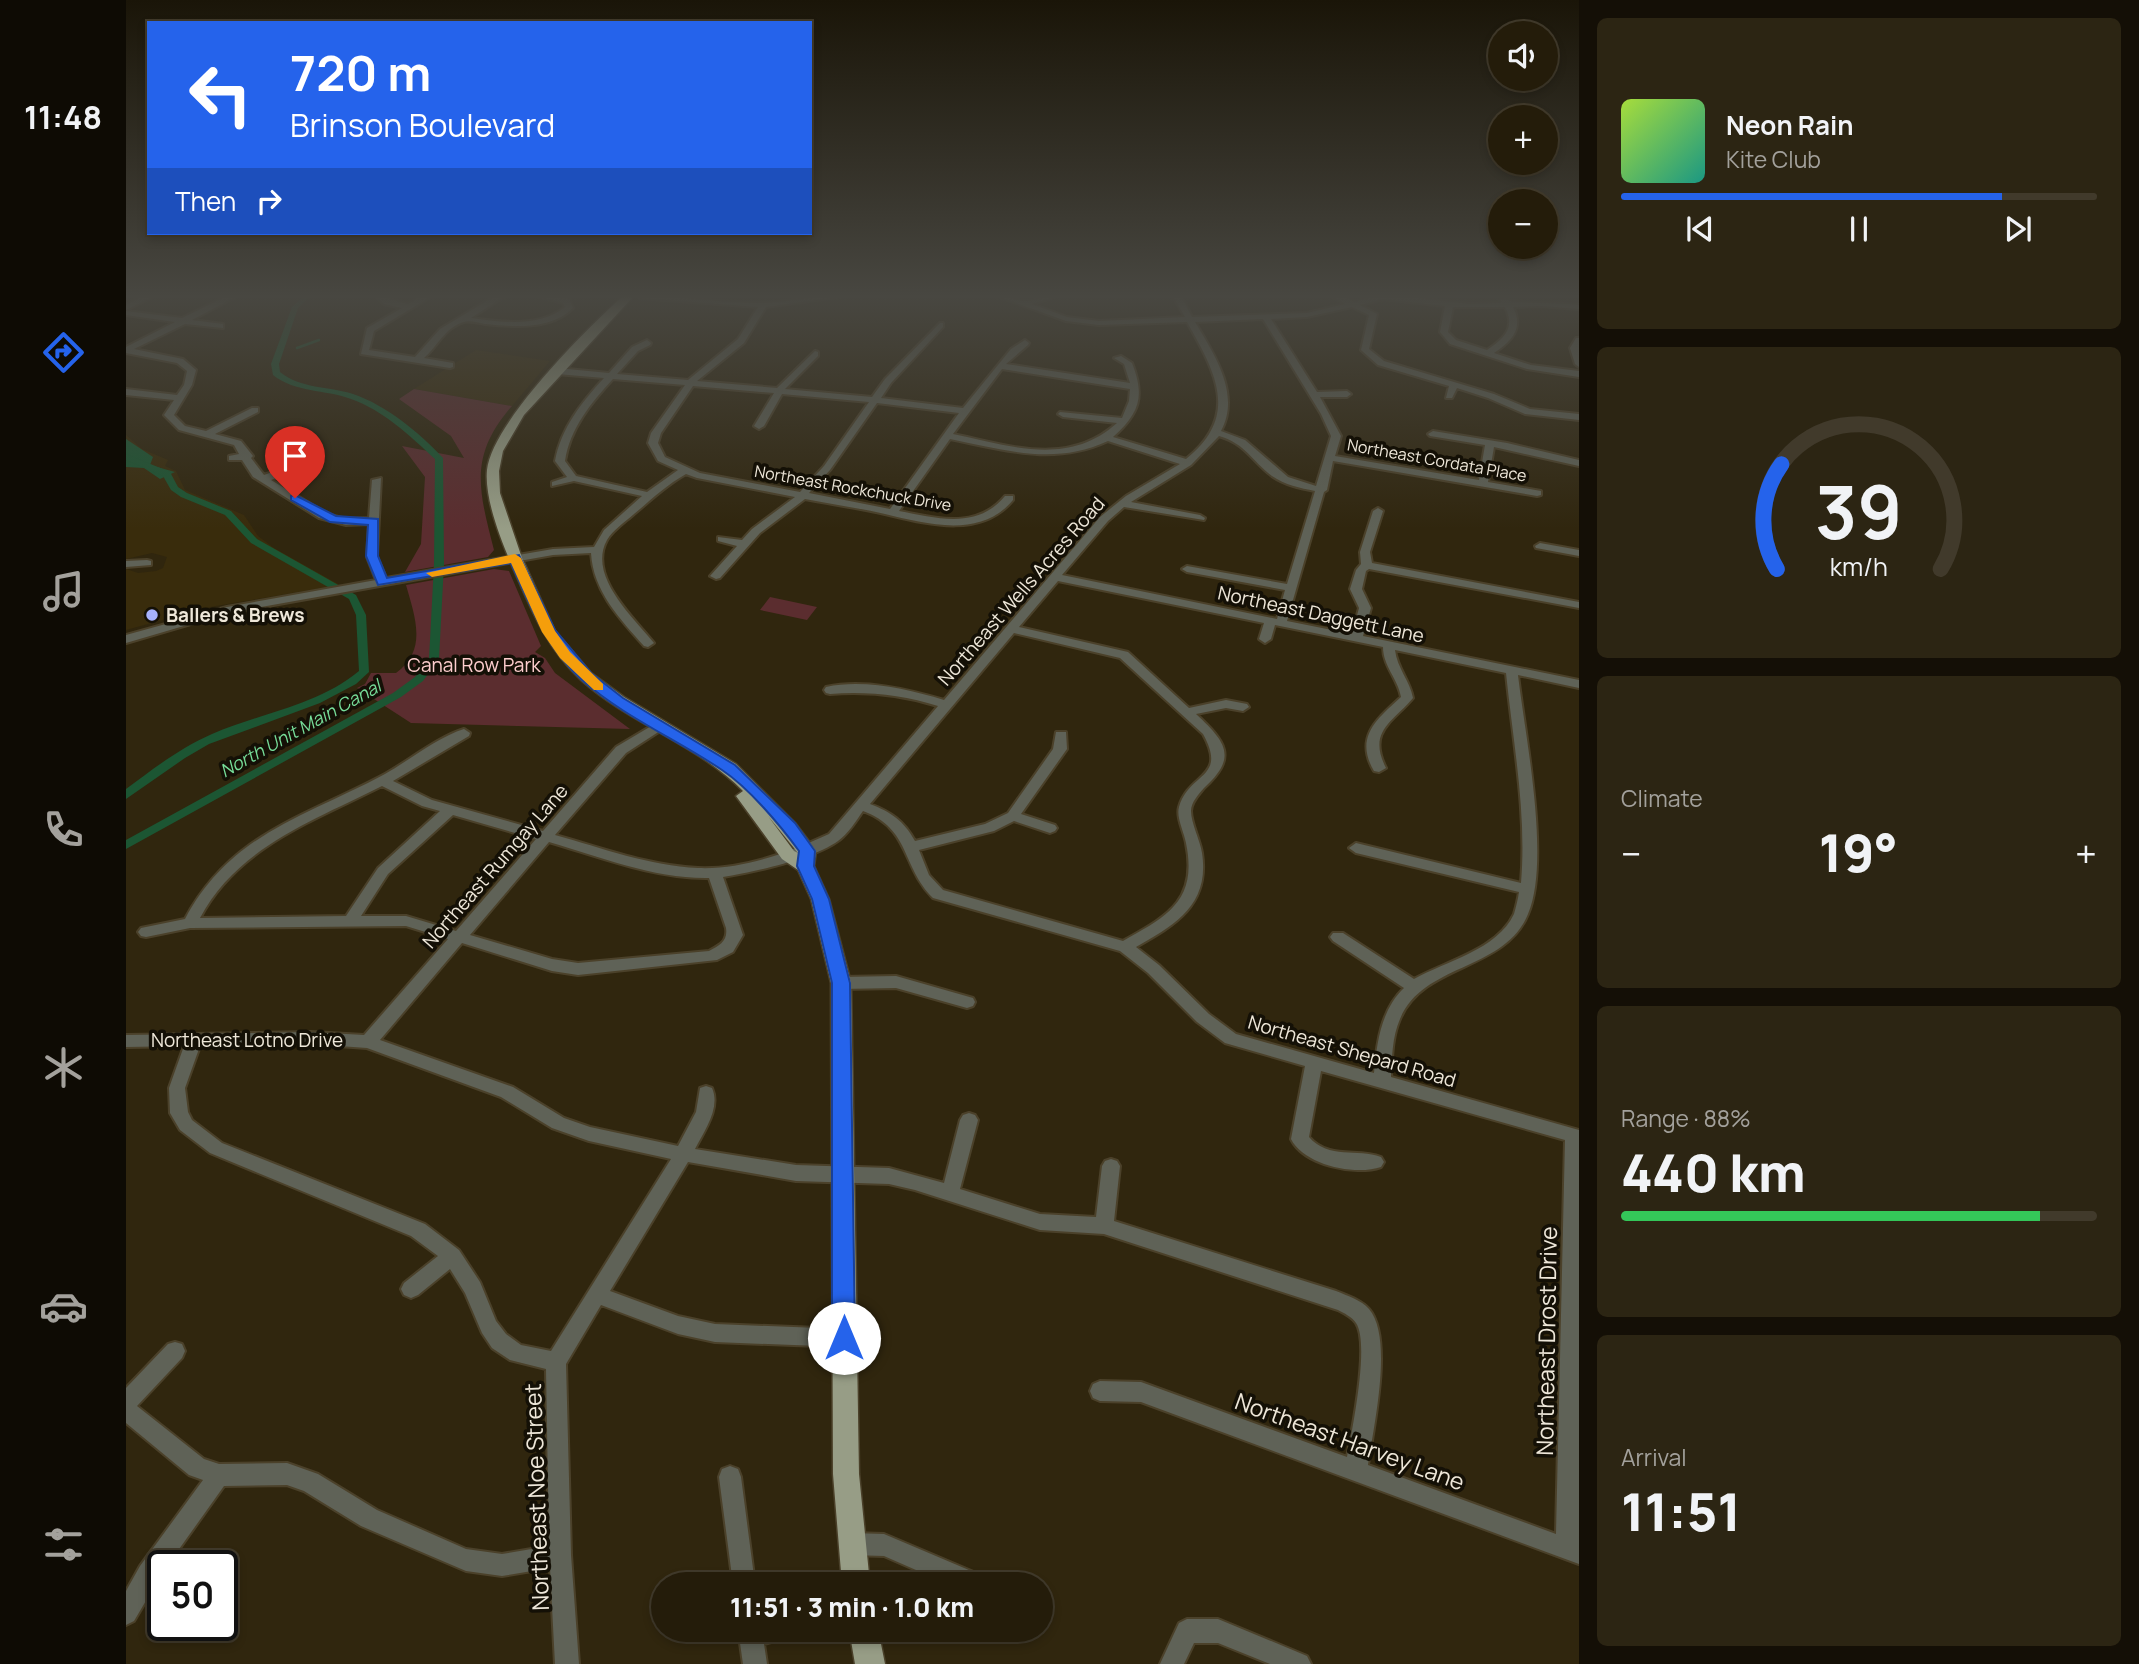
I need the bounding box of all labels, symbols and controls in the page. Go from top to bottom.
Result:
map controls [1488,21,1558,259]
button: sound [1488,21,1558,91]
text: 720 m [290,39,431,106]
icon: left [175,49,266,140]
text: 11:48 [24,95,102,139]
text: Brinson Boulevard [290,103,555,147]
button: + [1488,105,1558,175]
text: Neon Rain [1726,107,1854,143]
text: Kite Club [1726,143,1821,175]
icon: right [250,182,288,220]
text: Then [175,183,236,219]
button: − [1488,189,1558,259]
icon: previous [1681,210,1719,248]
icon: pause [1840,210,1878,248]
icon: next [1999,210,2037,248]
icon: directions [39,328,88,377]
pin [265,426,325,498]
street label: Northeast Cordata Place [1346,433,1528,487]
icon: arrive [276,437,314,475]
street label: Northeast Rockchuck Drive [753,460,953,516]
text: 39 [1815,461,1903,561]
street label: Northeast Wells Acres Road [932,491,1110,691]
text: km/h [1830,549,1888,584]
icon: music [39,567,88,616]
street label: Northeast Daggett Lane [1215,579,1427,649]
place label: Ballers & Brews [166,602,304,628]
marker: Ballers & Brews [144,607,160,623]
park label: Canal Row Park [407,652,541,678]
water label: North Unit Main Canal [215,672,387,782]
street label: Northeast Rumgay Lane [416,778,574,954]
text: Climate [1621,782,1703,814]
icon: phone [39,805,88,854]
text: 19° [1819,817,1898,888]
text: − [1621,827,1642,879]
text: + [2075,827,2097,879]
street label: Northeast Shepard Road [1245,1009,1459,1093]
street label: Northeast Lotno Drive [151,1027,343,1053]
icon: climate [39,1043,88,1092]
text: Range · 88% [1621,1102,1751,1134]
text: 440 km [1621,1137,1806,1208]
street label: Northeast Drost Drive [1528,1226,1564,1456]
icon: car [39,1282,88,1331]
position arrow [807,1301,881,1375]
street label: Northeast Noe Street [516,1383,556,1611]
street label: Northeast Harvey Lane [1231,1385,1469,1497]
text: Arrival [1621,1441,1687,1473]
text: 11:51 [1621,1476,1741,1547]
icon: filters [39,1520,88,1569]
speed limit sign: 50 [147,1550,238,1641]
text: 11:51 · 3 min · 1.0 km [730,1589,974,1625]

